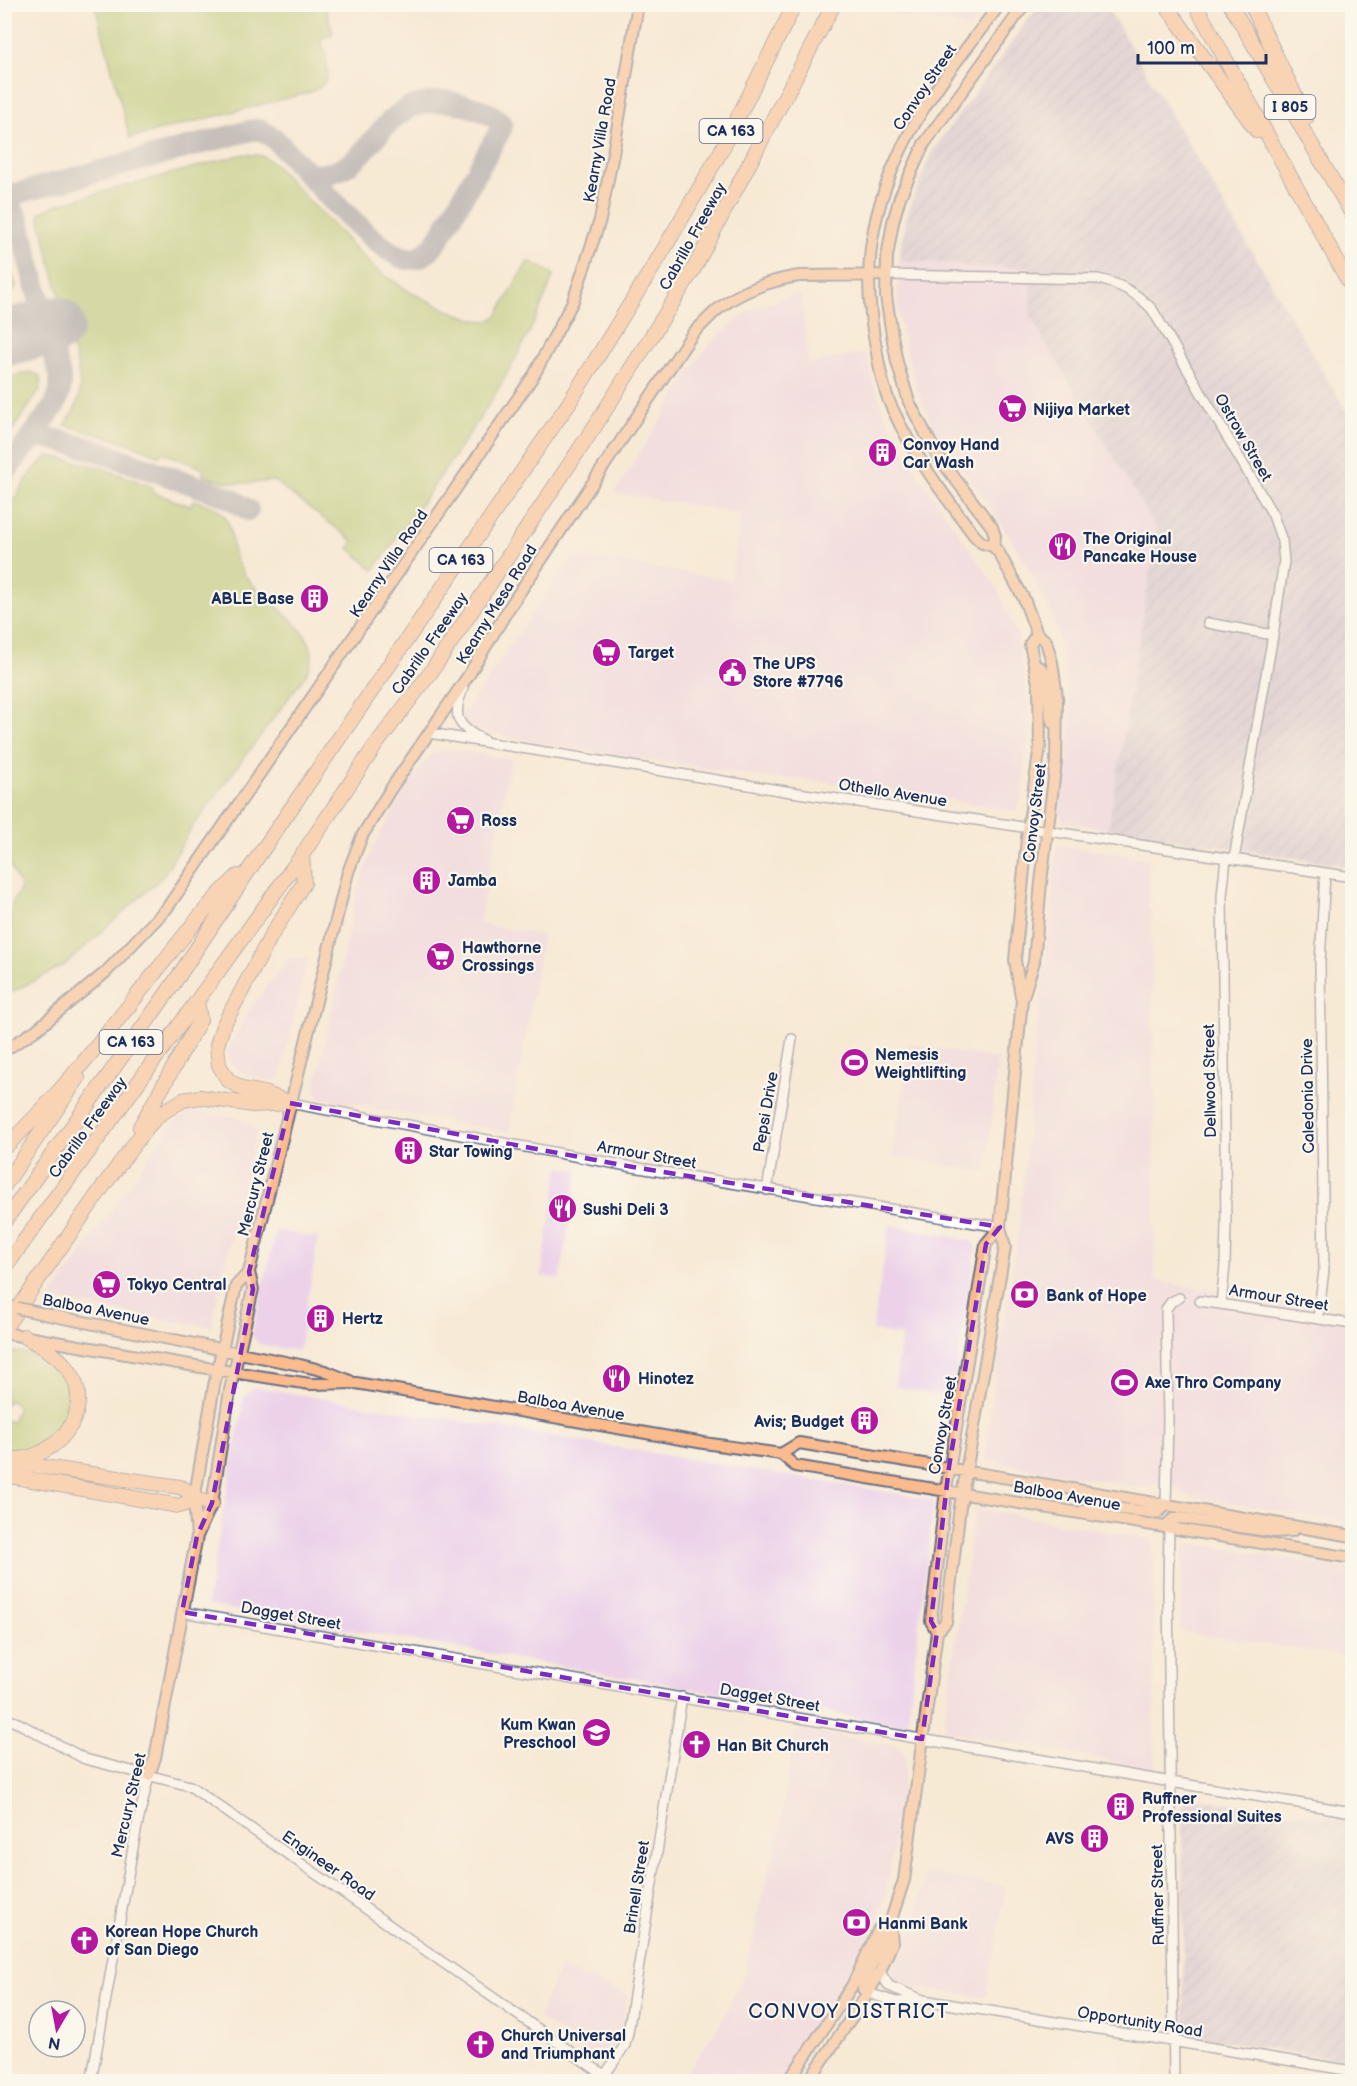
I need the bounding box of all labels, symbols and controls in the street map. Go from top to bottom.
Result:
scale bar [1138,27,1266,65]
text: 100 m [1147,38,1195,59]
street label: Convoy Street [889,41,961,135]
street label: Kearny Villa Road [580,76,621,204]
road number: I 805 [1264,95,1316,119]
road number: CA 163 [700,119,762,143]
street label: Cabrillo Freeway [656,179,731,294]
street label: Ostrow Street [1210,390,1276,485]
supermarket icon: Nijiya Market [996,393,1028,425]
place label: Nijiya Market [1033,401,1130,420]
place label: Convoy Hand Car Wash [903,436,999,473]
building icon: Convoy Hand Car Wash [866,437,898,469]
street label: Kearny Villa Road [346,506,432,621]
place label: The Original Pancake House [1083,530,1197,567]
restaurant icon: The Original Pancake House [1046,531,1078,563]
street label: Kearny Mesa Road [453,542,542,668]
road number: CA 163 [430,548,492,572]
building icon: ABLE Base [299,582,331,614]
street label: Cabrillo Freeway [388,589,473,699]
place label: ABLE Base [210,590,294,609]
supermarket icon: Target [591,636,623,668]
place label: Target [628,644,675,663]
place label: The UPS Store #7796 [753,655,844,692]
public building icon: The UPS Store #7796 [716,656,748,688]
street label: Convoy Street [1020,762,1051,864]
street label: Othello Avenue [837,776,949,812]
supermarket icon: Ross [444,804,476,836]
place label: Ross [481,812,517,831]
building icon: Jamba [411,864,443,896]
place label: Jamba [448,872,497,891]
place label: Hawthorne Crossings [462,939,541,976]
supermarket icon: Hawthorne Crossings [425,940,457,972]
street label: Dellwood Street [1200,1024,1221,1138]
road number: CA 163 [100,1030,162,1054]
street label: Caledonia Drive [1298,1038,1319,1154]
place label: Nemesis Weightlifting [875,1046,966,1083]
sports icon: Nemesis Weightlifting [838,1047,870,1079]
street label: Pepsi Drive [750,1070,783,1154]
street label: Cabrillo Freeway [45,1073,132,1182]
street label: Mercury Street [234,1130,279,1239]
building icon: Star Towing [392,1135,424,1167]
street label: Armour Street [596,1137,698,1174]
place label: Star Towing [429,1143,513,1162]
restaurant icon: Sushi Deli 3 [546,1193,578,1225]
place label: Sushi Deli 3 [583,1201,668,1220]
supermarket icon: Tokyo Central [90,1268,122,1300]
place label: Tokyo Central [127,1276,226,1295]
bank icon: Bank of Hope [1009,1279,1041,1311]
street label: Armour Street [1228,1281,1330,1316]
place label: Bank of Hope [1046,1287,1147,1306]
street label: Balboa Avenue [41,1291,151,1330]
building icon: Hertz [305,1302,337,1334]
place label: Hertz [342,1310,383,1329]
restaurant icon: Hinotez [601,1362,633,1394]
sports icon: Axe Thro Company [1108,1366,1140,1398]
place label: Hinotez [638,1370,694,1389]
street label: Convoy Street [925,1374,962,1476]
place label: Axe Thro Company [1144,1374,1282,1393]
street label: Balboa Avenue [516,1388,626,1425]
building icon: Avis; Budget [849,1405,881,1437]
place label: Avis; Budget [753,1413,845,1432]
street label: Balboa Avenue [1012,1478,1122,1515]
street label: Dagget Street [239,1598,342,1635]
street label: Dagget Street [718,1680,821,1717]
place label: Kum Kwan Preschool [500,1716,576,1753]
school or university icon: Kum Kwan Preschool [581,1717,613,1749]
church icon: Han Bit Church [680,1729,712,1761]
place label: Han Bit Church [717,1737,829,1756]
street label: Mercury Street [108,1751,151,1860]
place label: Ruffner Professional Suites [1142,1790,1282,1827]
building icon: Ruffner Professional Suites [1105,1791,1137,1823]
building icon: AVS [1079,1822,1111,1854]
street label: Engineer Road [278,1827,378,1905]
place label: AVS [1045,1830,1074,1849]
street label: Brinell Street [621,1839,654,1935]
street label: Ruffner Street [1148,1844,1169,1946]
bank icon: Hanmi Bank [841,1907,873,1939]
place label: Hanmi Bank [878,1915,968,1934]
place label: Korean Hope Church of San Diego [105,1923,258,1960]
church icon: Korean Hope Church of San Diego [68,1924,100,1956]
north arrow [27,1999,87,2059]
district label: CONVOY DISTRICT [748,2000,950,2024]
street label: Opportunity Road [1076,2003,1204,2042]
place label: Church Universal and Triumphant [501,2027,626,2064]
church icon: Church Universal and Triumphant [464,2028,496,2060]
text: N [47,2032,62,2053]

